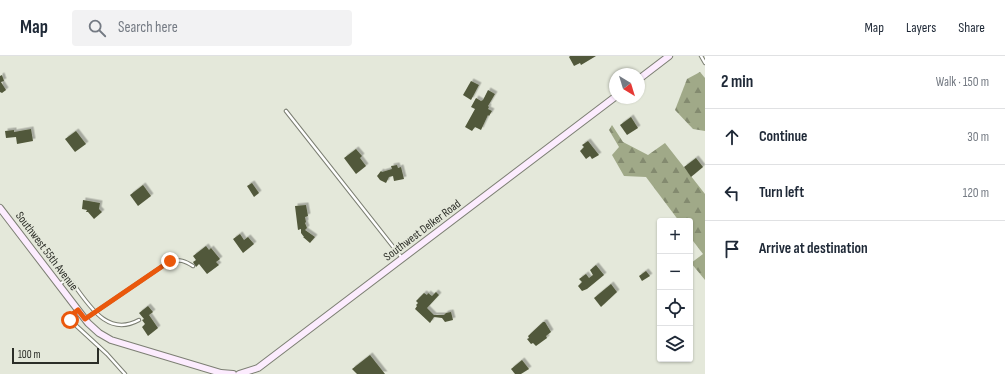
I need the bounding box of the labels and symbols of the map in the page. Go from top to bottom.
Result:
north arrow [609,68,645,104]
street label: Southwest Delker Road [381,196,464,264]
street label: Southwest 55th Avenue [12,209,81,294]
route end [161,252,179,270]
route start [61,311,79,329]
scale bar [12,346,99,365]

